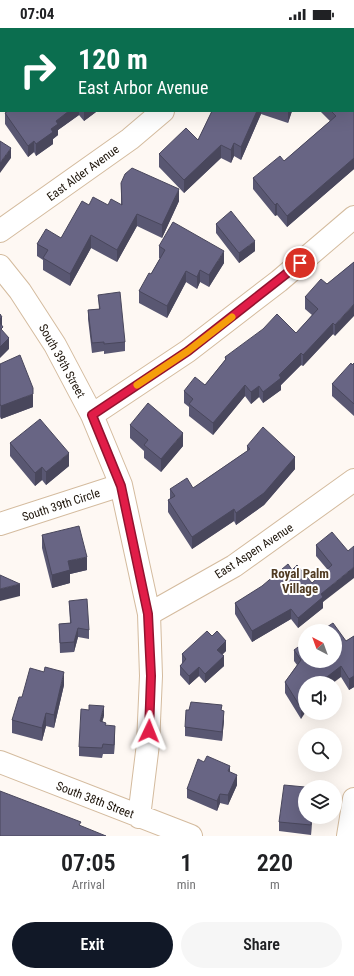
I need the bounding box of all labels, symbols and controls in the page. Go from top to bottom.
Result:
text: 07:04 [20,5,54,23]
text: 120 m [78,43,148,76]
icon: right [12,44,64,96]
text: East Arbor Avenue [78,77,208,98]
street label: East Alder Avenue [44,142,122,204]
pin [283,246,317,280]
icon: arrive [289,252,311,274]
street label: South 39th Street [36,322,88,401]
street label: South 39th Circle [20,486,102,524]
street label: East Aspen Avenue [212,520,296,582]
district label: Royal Palm Village [271,566,329,596]
north arrow [298,624,342,668]
map controls [298,624,342,824]
button: sound [298,676,342,720]
position arrow [128,710,170,752]
button: search [298,728,342,772]
street label: South 38th Street [54,779,136,821]
button: layers [298,780,342,824]
text: 07:05 [61,849,116,877]
text: 1 [180,849,192,877]
text: 220 [257,849,293,877]
text: Arrival [72,877,105,892]
text: min [177,877,196,892]
text: m [270,877,280,892]
button: Exit [12,922,173,968]
button: Share [181,922,342,968]

